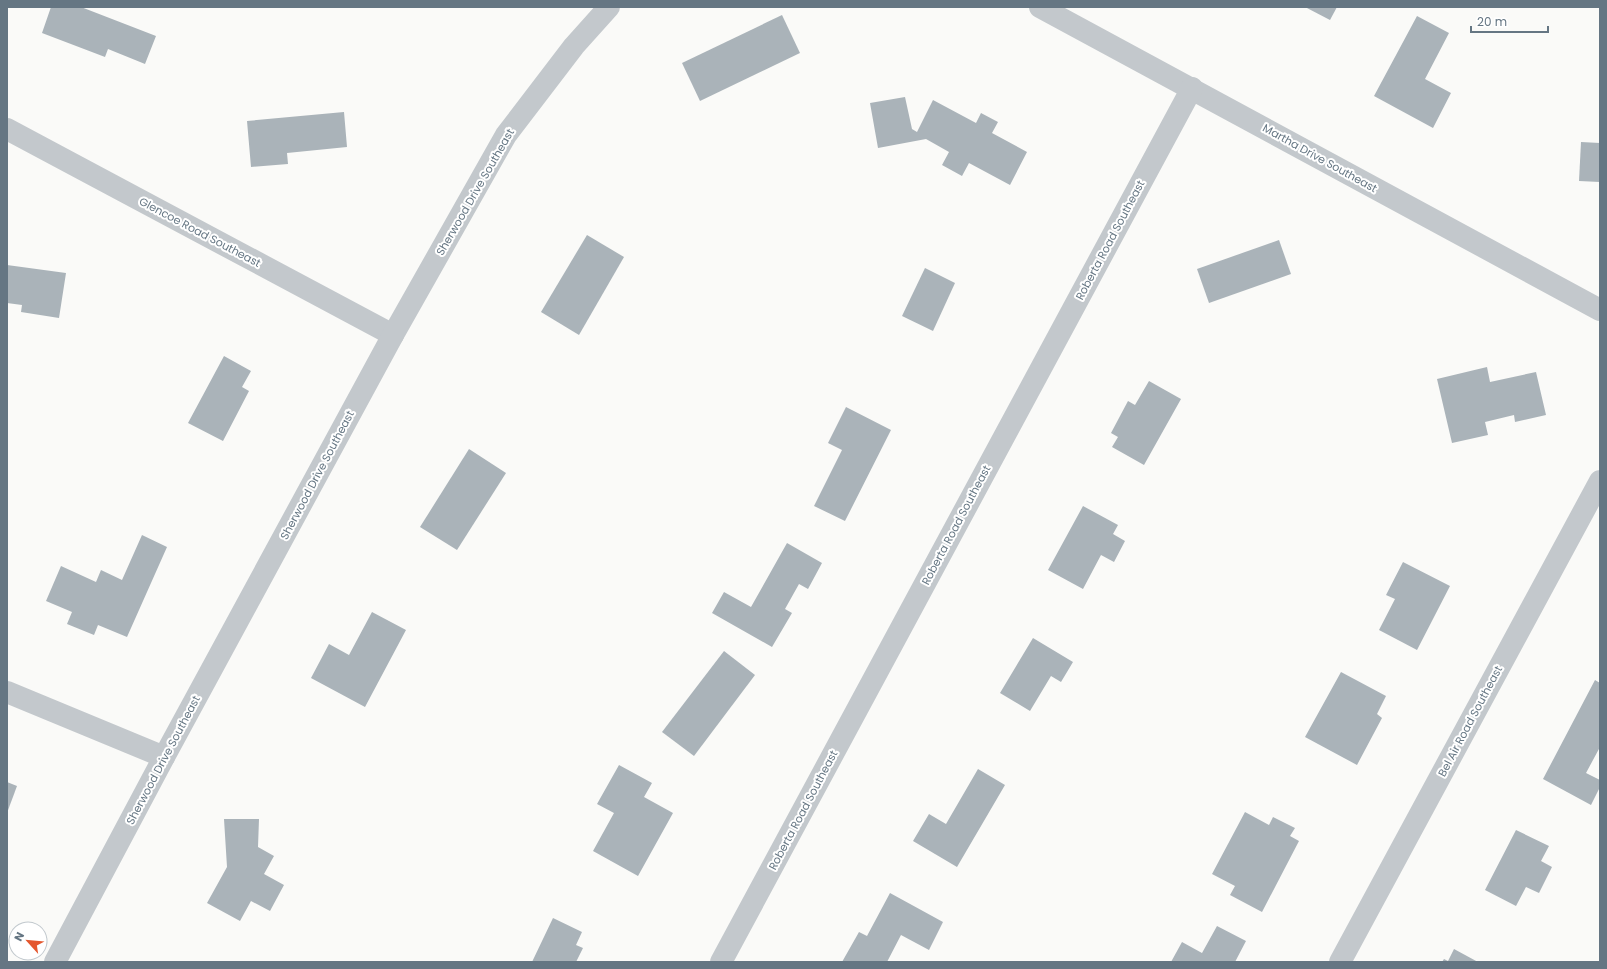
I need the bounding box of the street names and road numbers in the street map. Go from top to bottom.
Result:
street label: Martha Drive Southeast [1260,120,1380,196]
street label: Sherwood Drive Southeast [432,126,518,258]
street label: Roberta Road Southeast [1072,177,1148,303]
street label: Glencoe Road Southeast [136,193,264,271]
street label: Sherwood Drive Southeast [276,408,358,542]
street label: Roberta Road Southeast [918,462,994,588]
street label: Bel Air Road Southeast [1434,663,1506,779]
street label: Sherwood Drive Southeast [122,693,204,827]
street label: Roberta Road Southeast [765,747,841,873]

